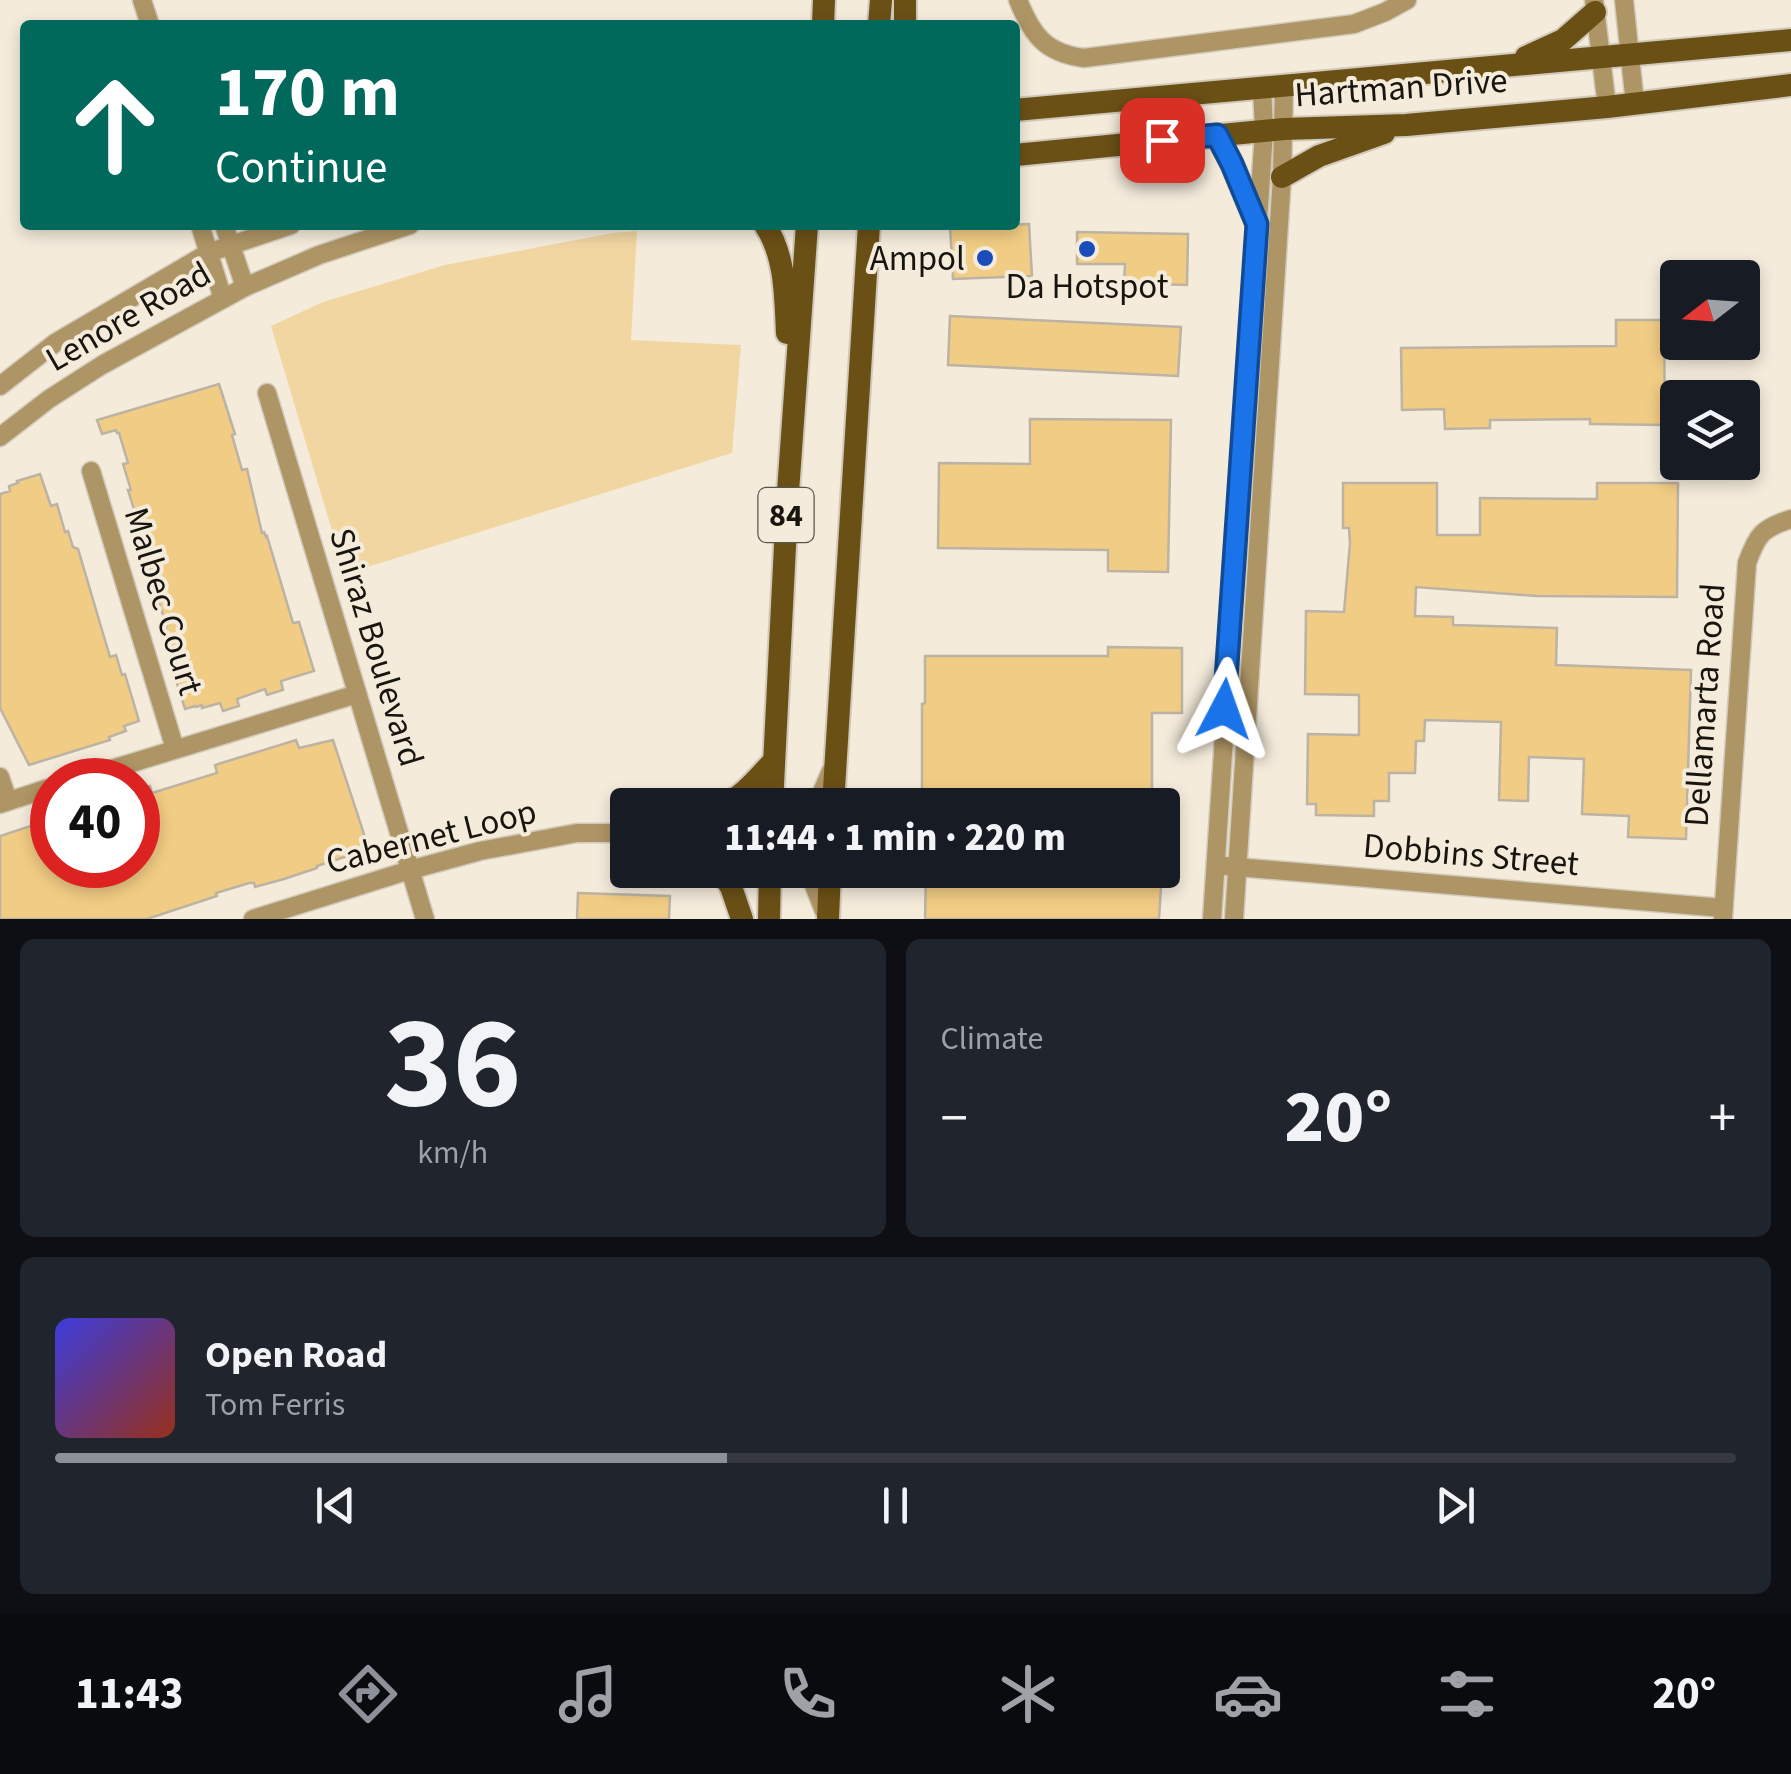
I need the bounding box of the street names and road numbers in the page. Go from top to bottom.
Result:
street label: Hartman Drive [1293,56,1509,120]
street label: Lenore Road [37,249,220,384]
road number: 84 [758,488,814,542]
street label: Malbec Court [111,501,215,701]
street label: Shiraz Boulevard [316,522,436,773]
street label: Dellamarta Road [1672,582,1738,829]
street label: Cabernet Loop [321,787,542,887]
street label: Dobbins Street [1361,821,1581,889]

